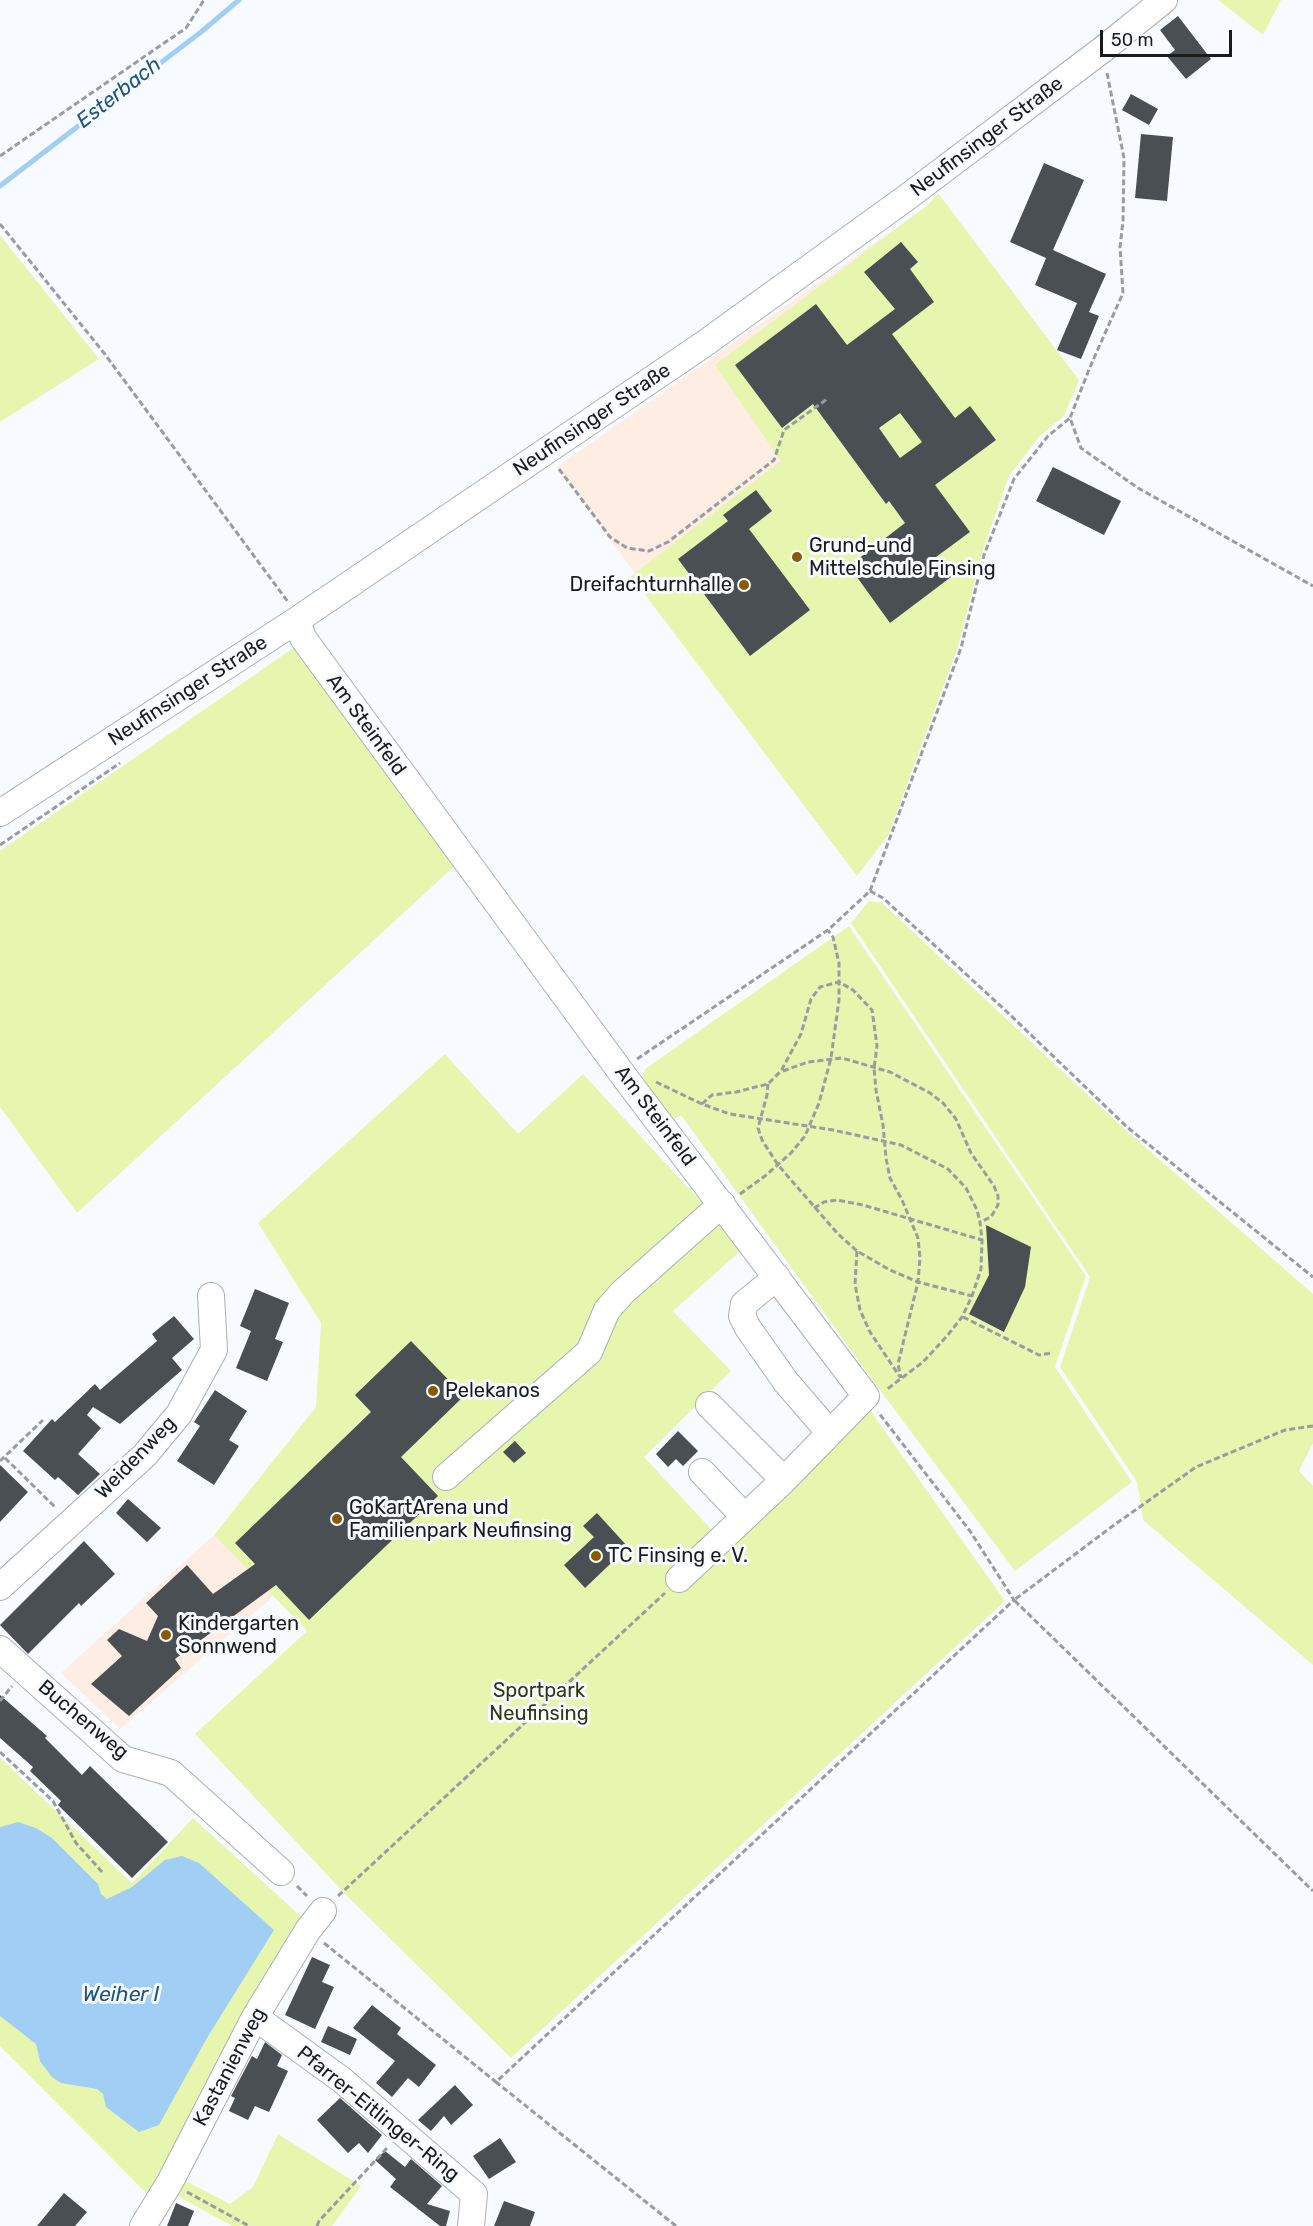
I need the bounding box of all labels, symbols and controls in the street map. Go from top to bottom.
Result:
scale bar [1103,18,1235,56]
text: 50 m [1111,29,1154,51]
water label: Esterbach [72,52,166,134]
street label: Neufinsinger Straße [906,72,1068,202]
street label: Neufinsinger Straße [509,358,675,482]
place label: Grund-und Mittelschule Finsing [809,534,996,581]
marker: Grund-und Mittelschule Finsing [790,550,804,564]
place label: Dreifachturnhalle [569,573,732,597]
marker: Dreifachturnhalle [737,578,751,592]
street label: Neufinsinger Straße [104,631,272,751]
street label: Am Steinfeld [321,669,411,781]
street label: Am Steinfeld [609,1061,701,1171]
place label: Pelekanos [445,1379,540,1403]
marker: Pelekanos [426,1384,440,1398]
street label: Weidenweg [91,1412,181,1504]
place label: GoKartArena und Familienpark Neufinsing [349,1496,572,1543]
marker: GoKartArena und Familienpark Neufinsing [330,1512,344,1526]
place label: TC Finsing e. V. [608,1544,748,1568]
marker: TC Finsing e. V. [589,1549,603,1563]
place label: Kindergarten Sonnwend [178,1612,299,1659]
marker: Kindergarten Sonnwend [159,1628,173,1642]
street label: Buchenweg [33,1675,133,1765]
park label: Sportpark Neufinsing [489,1679,589,1726]
water label: Weiher I [83,1982,159,2008]
street label: Kastanienweg [189,2004,271,2130]
street label: Pfarrer-Eitlinger-Ring [292,2041,464,2187]

